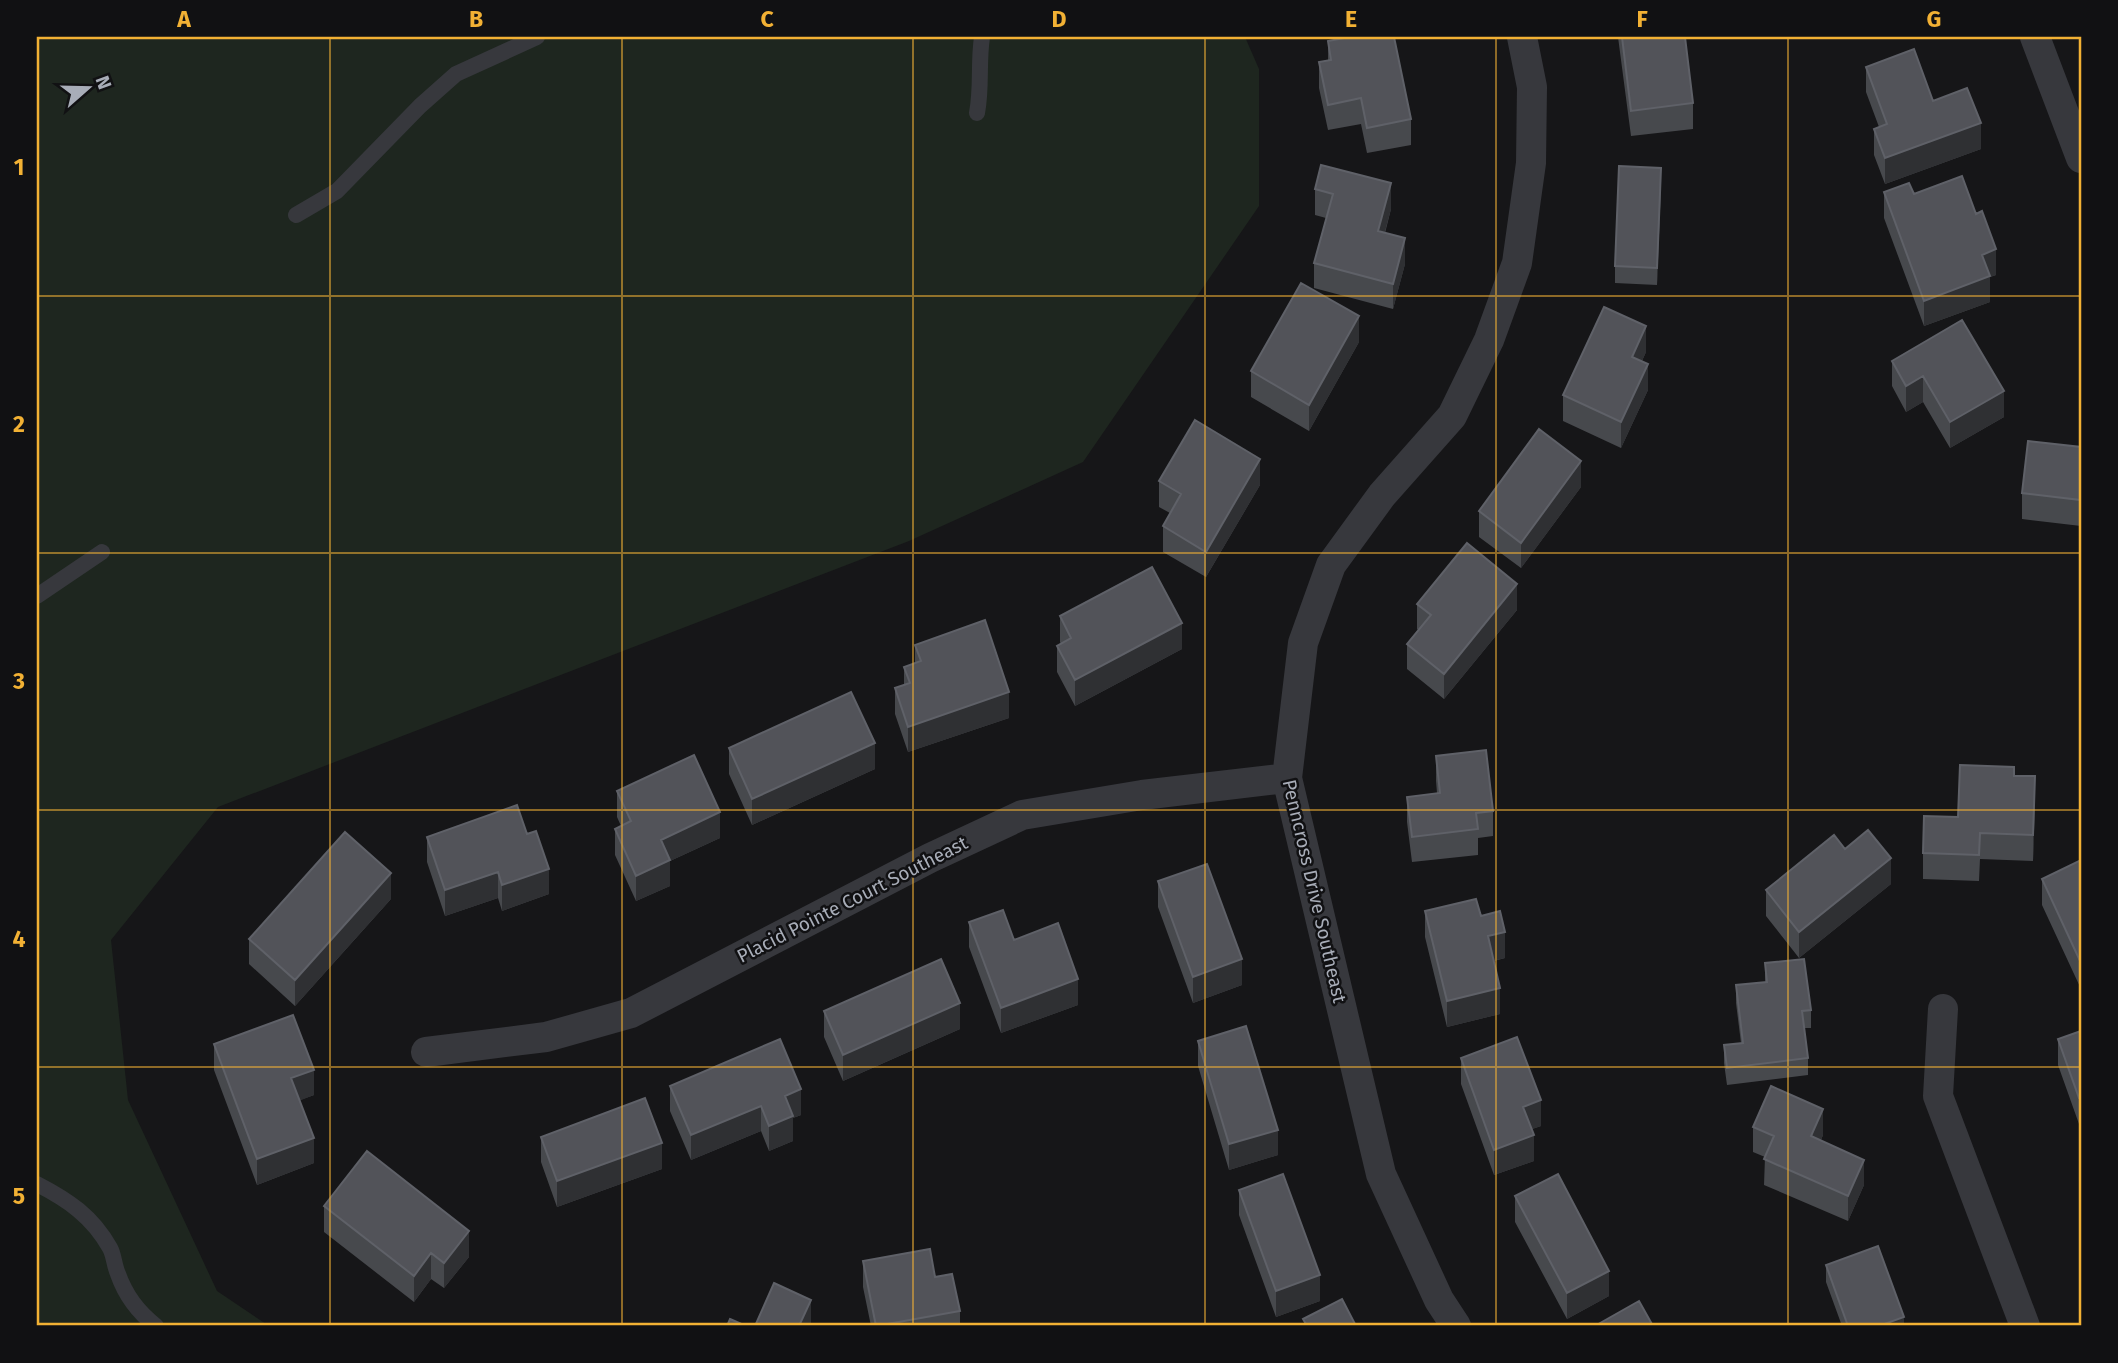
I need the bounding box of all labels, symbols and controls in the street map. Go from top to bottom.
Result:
text: A [176,5,191,33]
text: B [469,5,483,33]
text: C [760,5,774,33]
text: D [1052,5,1067,33]
text: E [1345,5,1357,33]
text: F [1636,5,1648,33]
text: G [1927,5,1941,33]
north arrow [52,52,122,122]
text: N [91,72,116,92]
text: 1 [14,153,24,181]
text: 2 [13,410,25,438]
text: 3 [12,667,25,695]
street label: Penncross Drive Southeast [1278,777,1351,1005]
street label: Placid Pointe Court Southeast [733,831,971,968]
text: 4 [13,925,26,953]
text: 5 [13,1182,25,1210]

